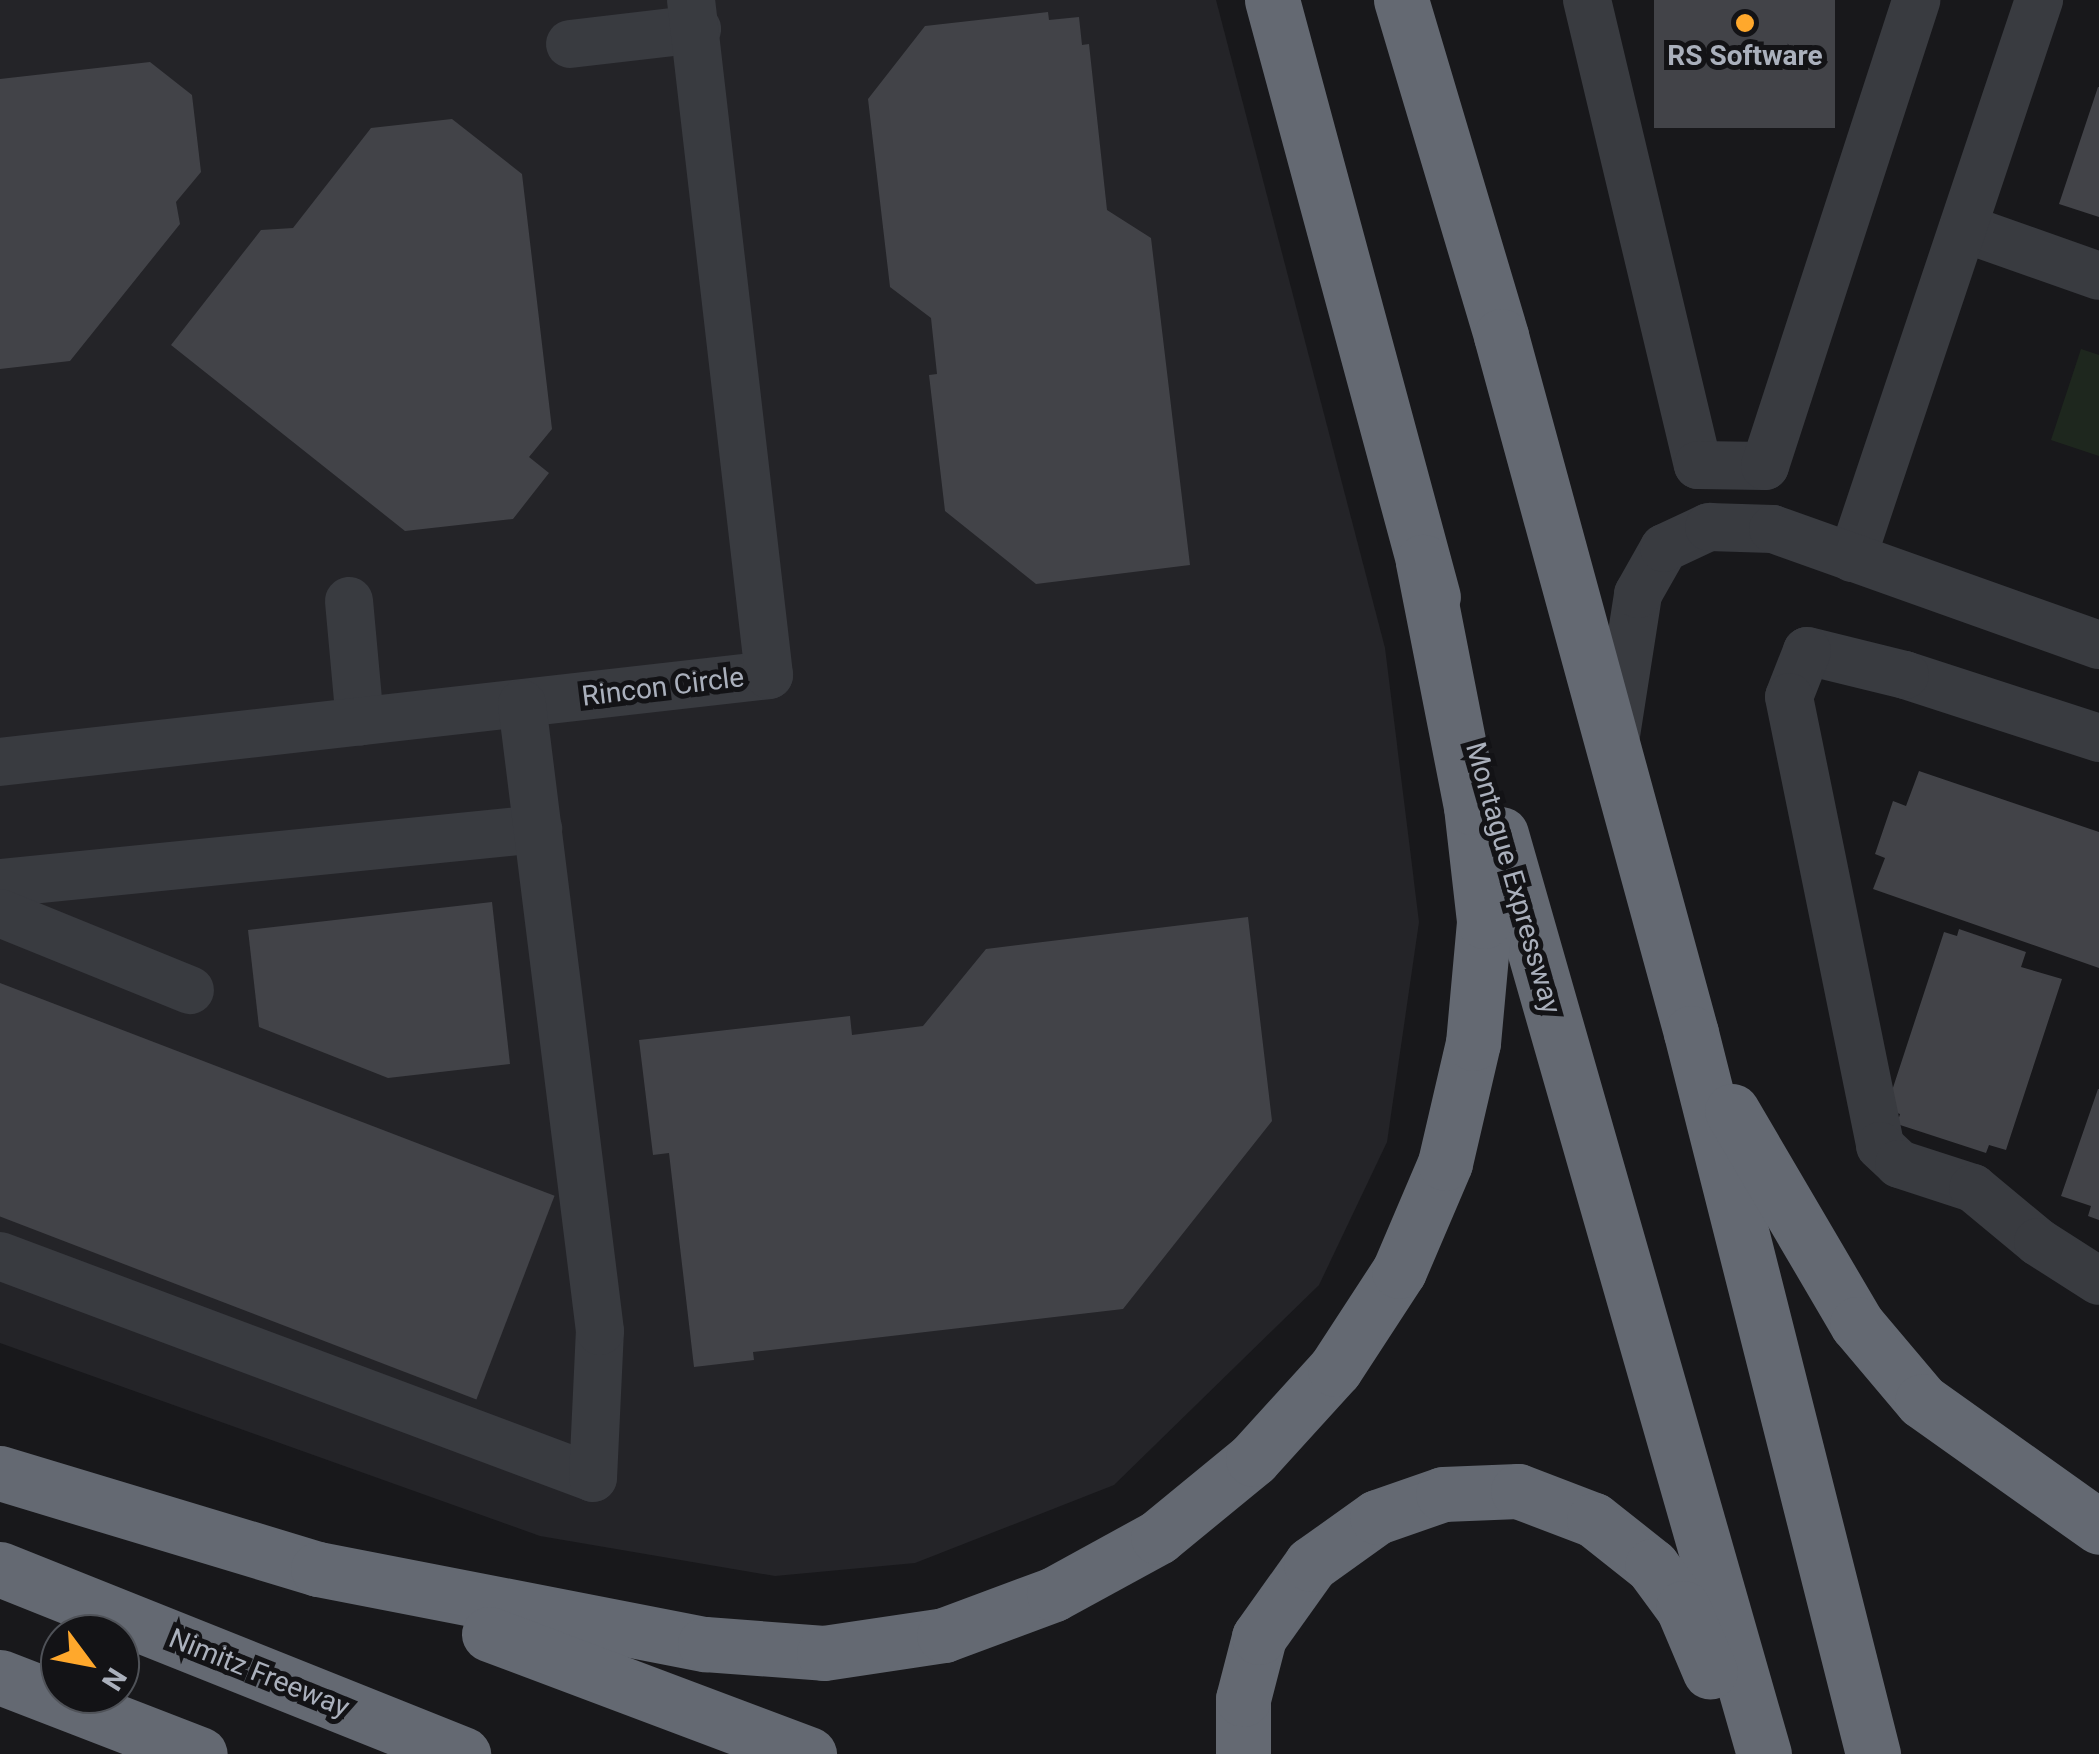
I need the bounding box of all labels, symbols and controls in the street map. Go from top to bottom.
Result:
marker: RS Software [1734,12,1756,34]
place label: RS Software [1667,39,1823,73]
street label: Rincon Circle [580,660,746,714]
street label: Montague Expressway [1458,738,1568,1018]
north arrow [40,1614,140,1714]
street label: Nimitz Freeway [164,1622,354,1724]
text: N [95,1662,133,1696]

